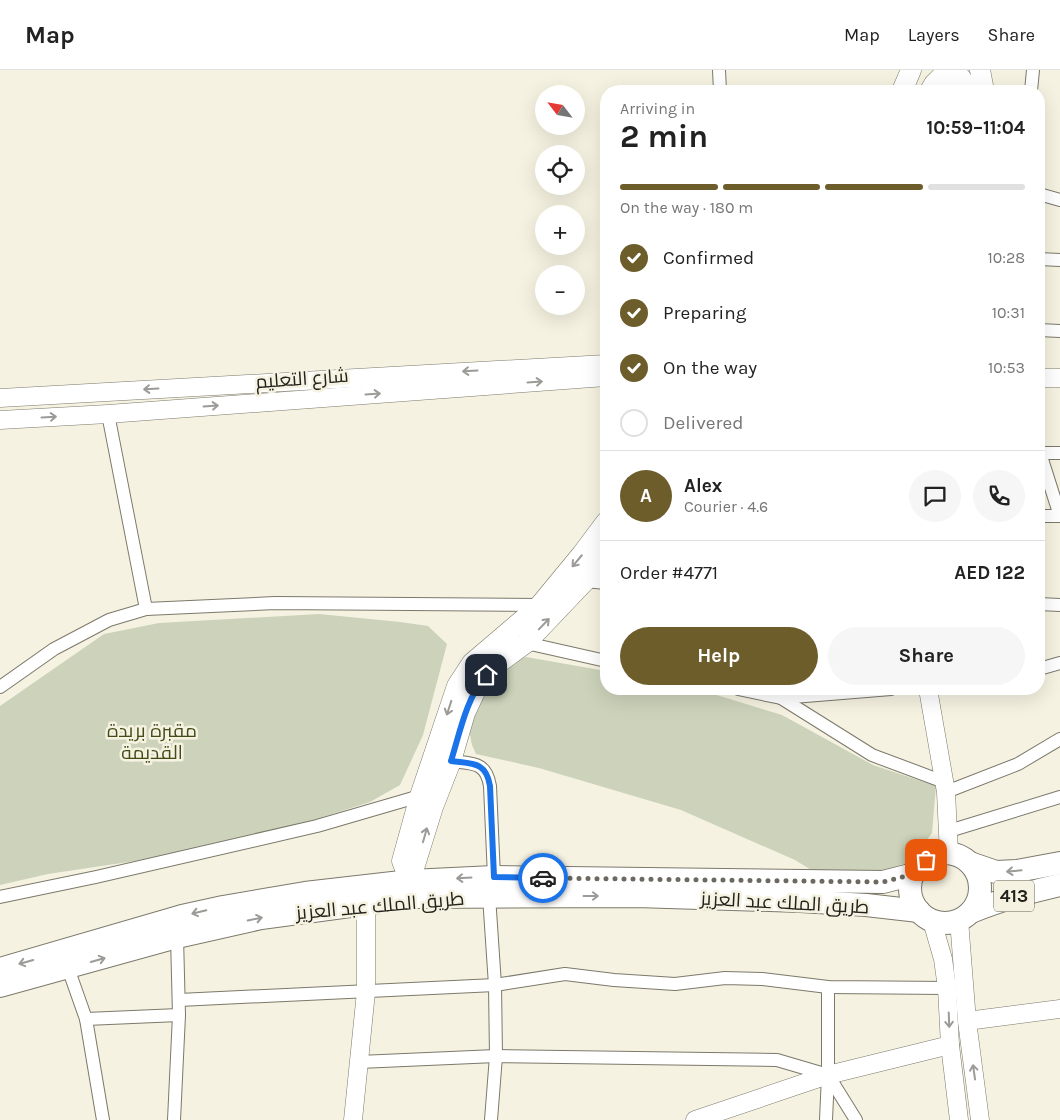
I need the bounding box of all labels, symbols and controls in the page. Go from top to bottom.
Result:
text: Map [25,21,75,49]
text: Map [844,24,880,46]
text: Layers [908,24,960,46]
text: Share [988,24,1035,46]
north arrow [535,85,585,135]
map controls [535,85,585,315]
text: Arriving in [620,99,695,118]
text: 10:59–11:04 [926,117,1025,139]
text: 2 min [620,118,708,155]
button: locate [535,145,585,195]
text: On the way · 180 m [620,198,753,217]
button: + [535,205,585,255]
icon: check [620,244,648,272]
text: Confirmed [663,247,754,269]
text: 10:28 [987,248,1025,267]
button: − [535,265,585,315]
icon: check [620,299,648,327]
text: Preparing [663,302,746,324]
text: 10:31 [992,303,1025,322]
icon: check [620,354,648,382]
text: On the way [663,357,757,379]
text: 10:53 [988,358,1025,377]
street label: شارع التعليم [255,365,349,395]
one-way arrow [462,366,478,375]
one-way arrow [527,377,543,387]
one-way arrow [143,384,159,393]
one-way arrow [365,389,381,398]
one-way arrow [202,401,218,410]
text: Delivered [663,412,743,434]
one-way arrow [40,413,56,422]
button: chat [909,470,961,522]
button: phone [973,470,1025,522]
text: Alex [684,475,722,497]
text: A [640,485,652,507]
text: Courier · 4.6 [684,497,768,516]
one-way arrow [571,554,582,567]
text: Order #4771 [620,562,718,584]
text: AED 122 [954,562,1025,584]
one-way arrow [538,618,550,631]
button: Help [620,627,818,685]
button: Share [828,627,1025,685]
pin [465,654,507,696]
icon: home [472,661,500,689]
one-way arrow [444,699,454,715]
park label: مقبرة بريدة القديمة [107,720,197,764]
one-way arrow [421,827,430,843]
pin [905,839,947,881]
icon: bag [912,846,940,874]
courier [518,853,568,903]
icon: car [529,864,557,892]
one-way arrow [1007,866,1023,875]
one-way arrow [456,874,472,883]
road number: 413 [994,880,1034,911]
street label: طريق الملك عبد العزيز [294,888,465,925]
street label: طريق الملك عبد العزيز [699,888,870,919]
one-way arrow [582,891,599,901]
one-way arrow [191,908,207,917]
one-way arrow [246,914,262,923]
one-way arrow [89,954,105,964]
one-way arrow [18,957,34,967]
one-way arrow [944,1012,953,1028]
one-way arrow [968,1064,978,1080]

